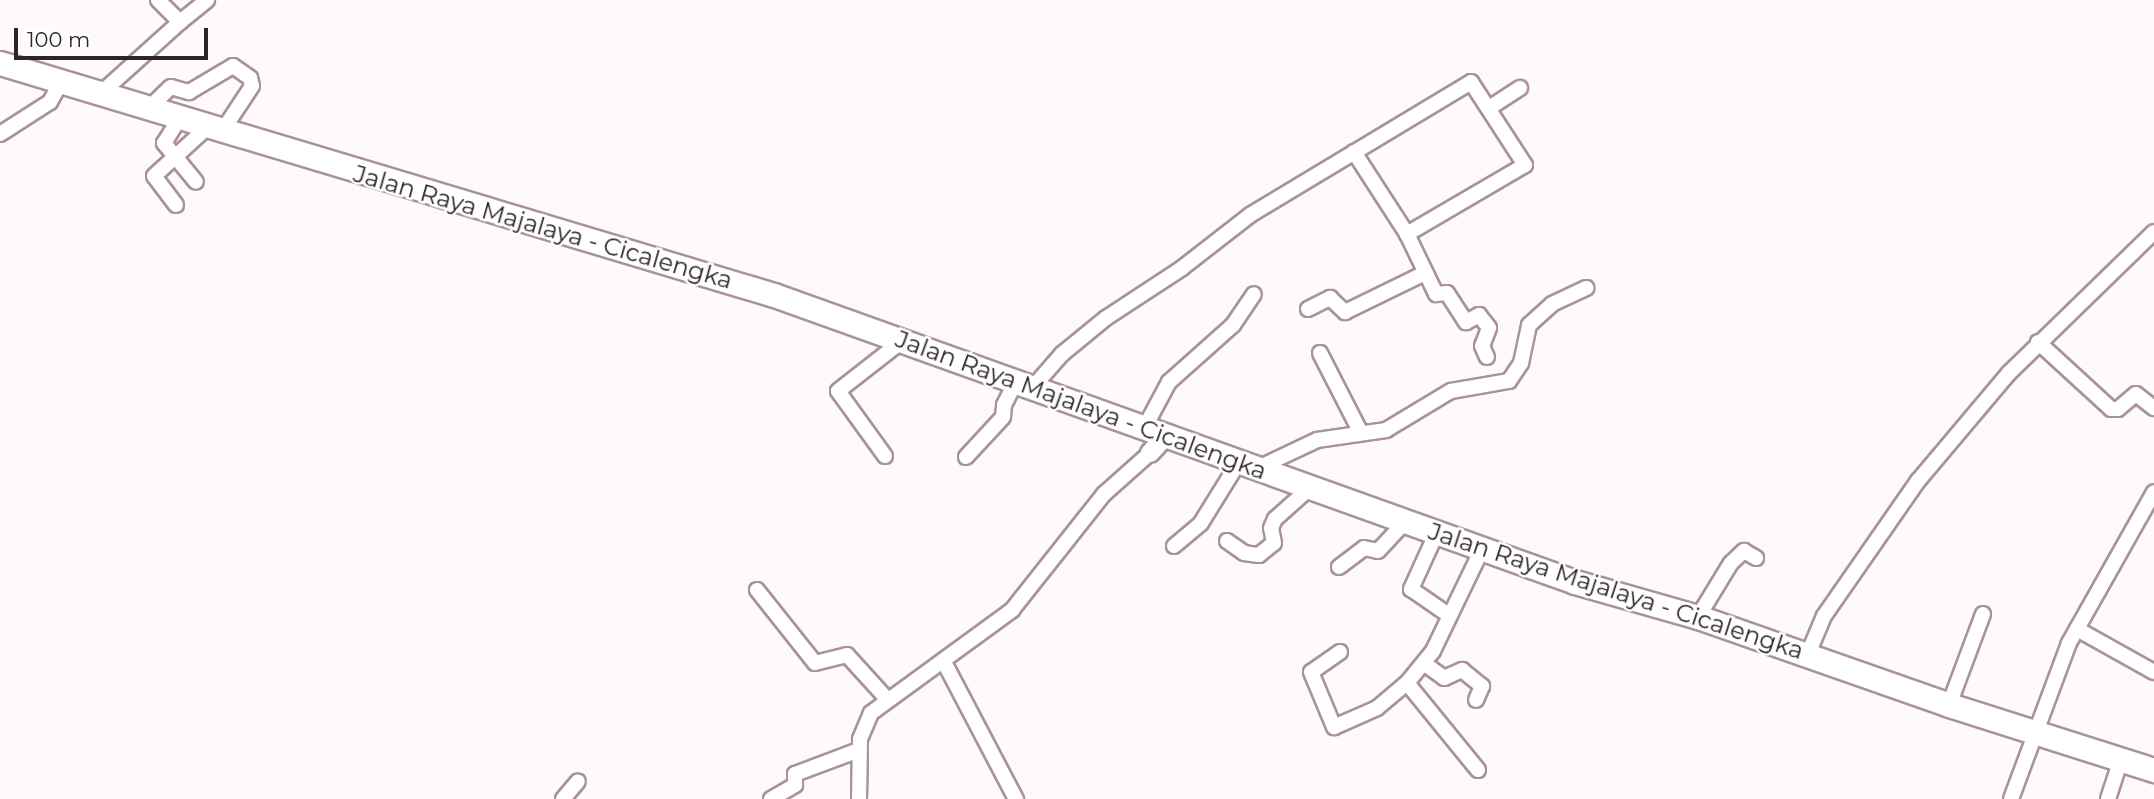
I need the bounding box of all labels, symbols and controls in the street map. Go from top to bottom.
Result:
scale bar [18,14,212,58]
text: 100 m [27,27,90,52]
street label: Jalan Raya Majalaya - Cicalengka [350,159,736,295]
street label: Jalan Raya Majalaya - Cicalengka [892,324,1270,486]
street label: Jalan Raya Majalaya - Cicalengka [1425,517,1807,665]

